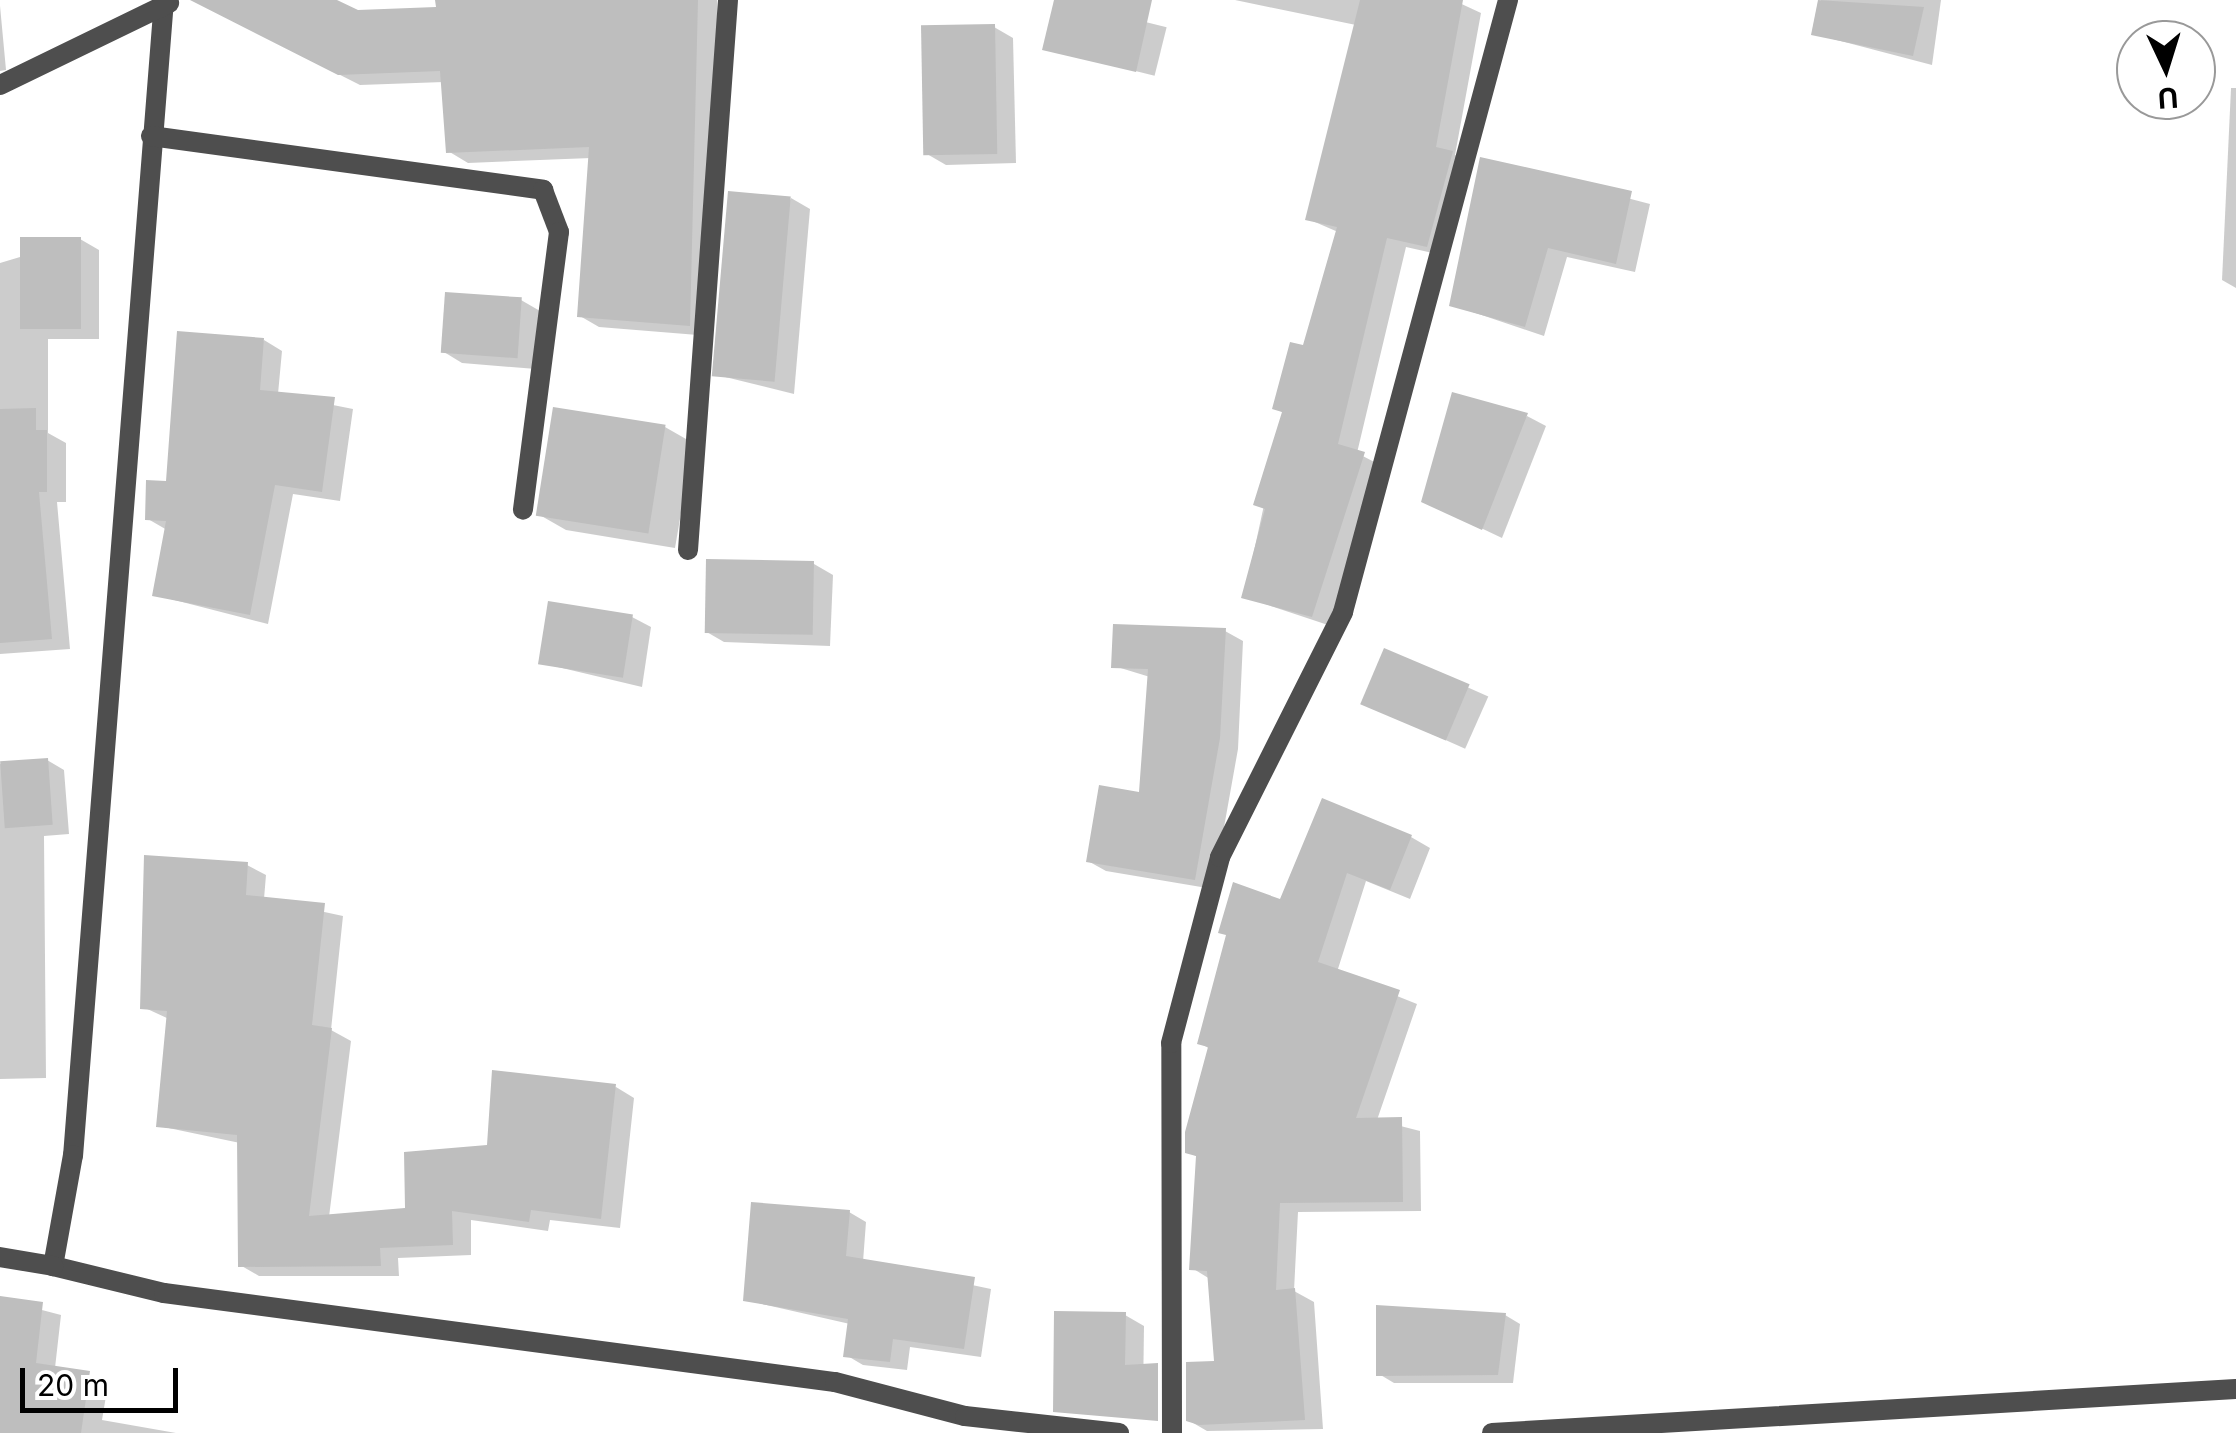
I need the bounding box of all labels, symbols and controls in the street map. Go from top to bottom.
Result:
north arrow [2116,20,2216,120]
text: U [2157,80,2179,116]
scale bar [25,1348,182,1410]
text: 20 m [37,1367,109,1403]

